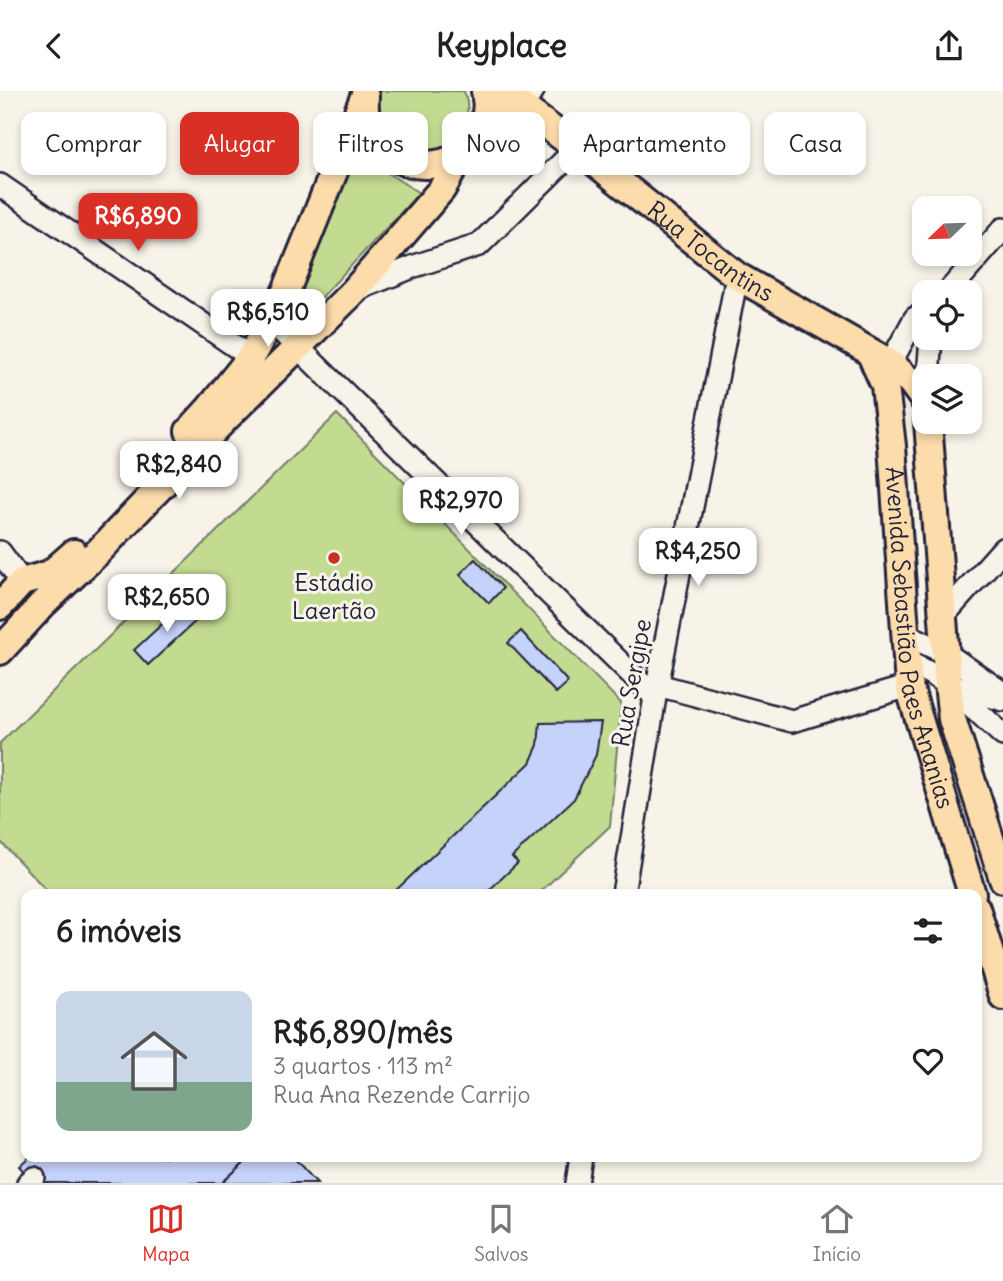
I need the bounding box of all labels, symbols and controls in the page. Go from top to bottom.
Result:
text: Keyplace [436,25,567,66]
icon: back [35,27,73,65]
icon: share [930,27,968,65]
chip: Comprar [21,112,166,175]
chip: Alugar [180,112,299,175]
chip: Filtros [313,112,428,175]
chip: Novo [442,112,545,175]
chip: Apartamento [559,112,750,175]
chip: Casa [764,112,866,175]
pin: R$6,890 [73,193,203,253]
street label: Rua Tocantins [641,194,779,308]
north arrow [912,196,982,266]
map controls [912,196,982,434]
text: R$6,890 [94,201,182,230]
button: locate [912,280,982,350]
pin: R$6,510 [203,289,333,349]
text: R$6,510 [227,297,309,326]
button: layers [912,364,982,434]
pin: R$2,840 [114,441,244,501]
text: R$2,840 [136,449,222,478]
street label: Avenida Sebastião Paes Ananias [880,466,961,812]
pin: R$2,970 [396,477,526,537]
text: R$2,970 [419,485,503,514]
pin: R$4,250 [633,529,763,588]
text: R$4,250 [655,536,741,565]
marker: Estádio Laertão [326,550,342,566]
place label: Estádio Laertão [292,567,376,625]
pin: R$2,650 [102,575,232,634]
text: R$2,650 [124,582,210,611]
street label: Rua Sergipe [605,616,657,749]
text: 6 imóveis [56,912,181,950]
icon: filters [909,912,947,950]
text: R$6,890/mês [273,1013,453,1051]
icon: home [112,1019,196,1103]
icon: heart [909,1042,947,1080]
text: 3 quartos · 113 m² [273,1051,453,1080]
text: Rua Ana Rezende Carrijo [273,1080,530,1109]
tab: Mapa [142,1200,190,1266]
tab: Salvos [474,1200,529,1266]
tab: Início [813,1200,861,1266]

